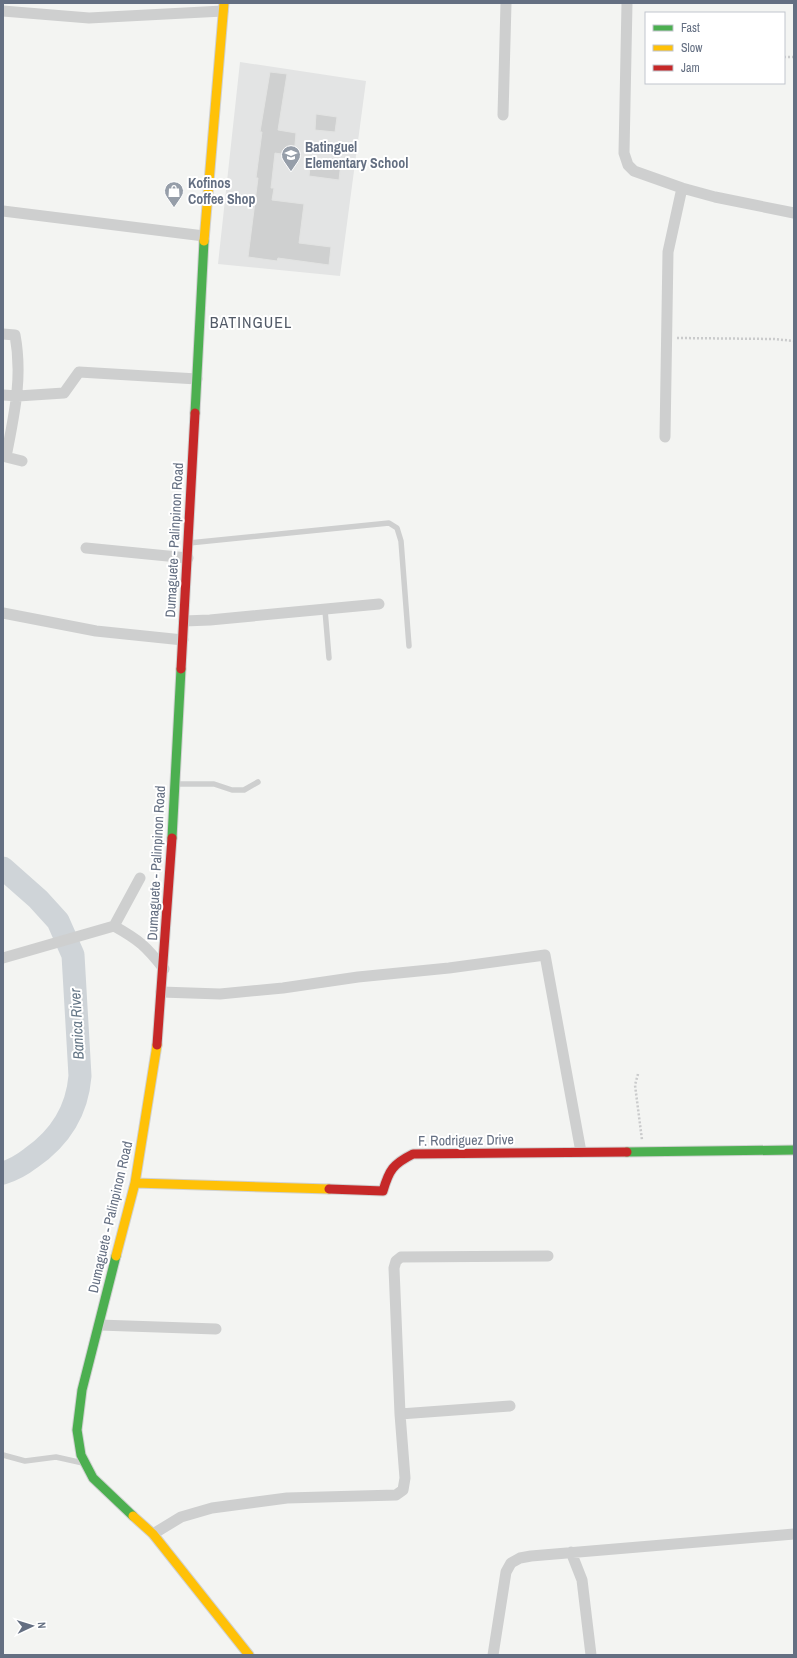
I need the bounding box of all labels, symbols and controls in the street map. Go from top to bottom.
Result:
legend [645,12,785,84]
text: Fast [681,20,700,36]
text: Slow [681,40,703,56]
text: Jam [681,60,700,76]
place label: Batinguel Elementary School [305,138,408,172]
school or university icon: Batinguel Elementary School [280,144,302,172]
place label: Kofinos Coffee Shop [188,174,256,208]
shop icon: Kofinos Coffee Shop [163,180,185,208]
district label: BATINGUEL [210,311,292,333]
street label: Dumaguete - Palinpinon Road [161,462,187,618]
street label: Dumaguete - Palinpinon Road [143,785,169,941]
water label: Banica River [64,987,89,1060]
street label: F. Rodriguez Drive [418,1130,514,1150]
street label: Dumaguete - Palinpinon Road [84,1139,136,1295]
north arrow [12,1606,52,1646]
text: N [35,1622,49,1629]

